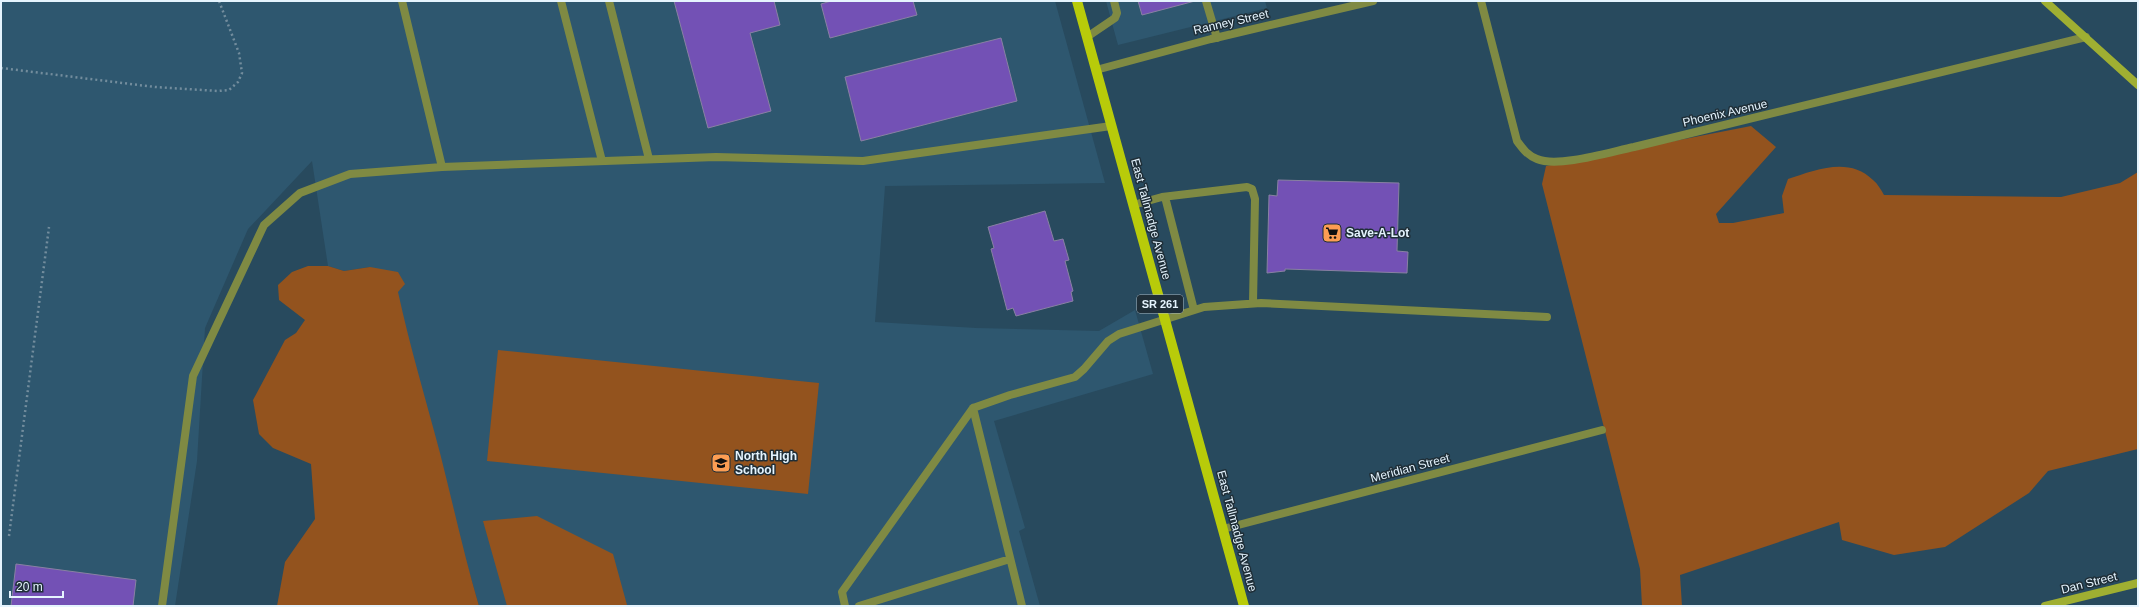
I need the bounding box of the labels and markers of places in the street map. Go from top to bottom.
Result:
supermarket icon: Save-A-Lot [1321,222,1343,244]
place label: Save-A-Lot [1346,226,1409,240]
place label: North High School [735,449,797,477]
school or university icon: North High School [710,452,732,474]

